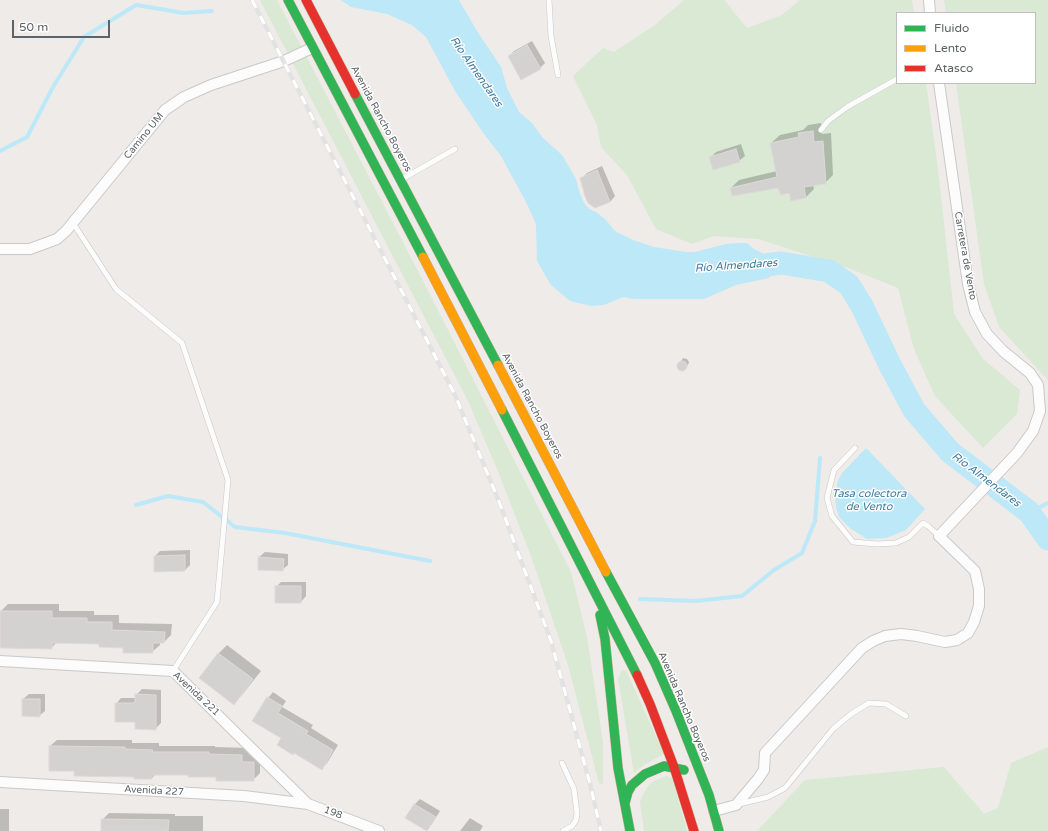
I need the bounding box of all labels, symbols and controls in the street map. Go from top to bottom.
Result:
scale bar [14,12,112,38]
legend [896,12,1036,84]
text: 50 m [19,20,48,34]
text: Fluido [934,21,969,35]
water label: Río Almendares [447,34,505,110]
text: Lento [934,41,967,55]
text: Atasco [934,61,973,75]
street label: Avenida Rancho Boyeros [348,64,414,174]
street label: Camino UM [122,110,166,162]
street label: Carretera de Vento [951,211,979,301]
water label: Río Almendares [694,257,778,275]
street label: Avenida Rancho Boyeros [499,351,565,461]
water label: Río Almendares [949,450,1023,510]
water label: Tasa colectora de Vento [832,487,906,513]
street label: Avenida Rancho Boyeros [655,650,713,764]
street label: Avenida 221 [170,669,222,719]
street label: Avenida 227 [124,783,184,799]
street label: 198 [322,804,344,822]

